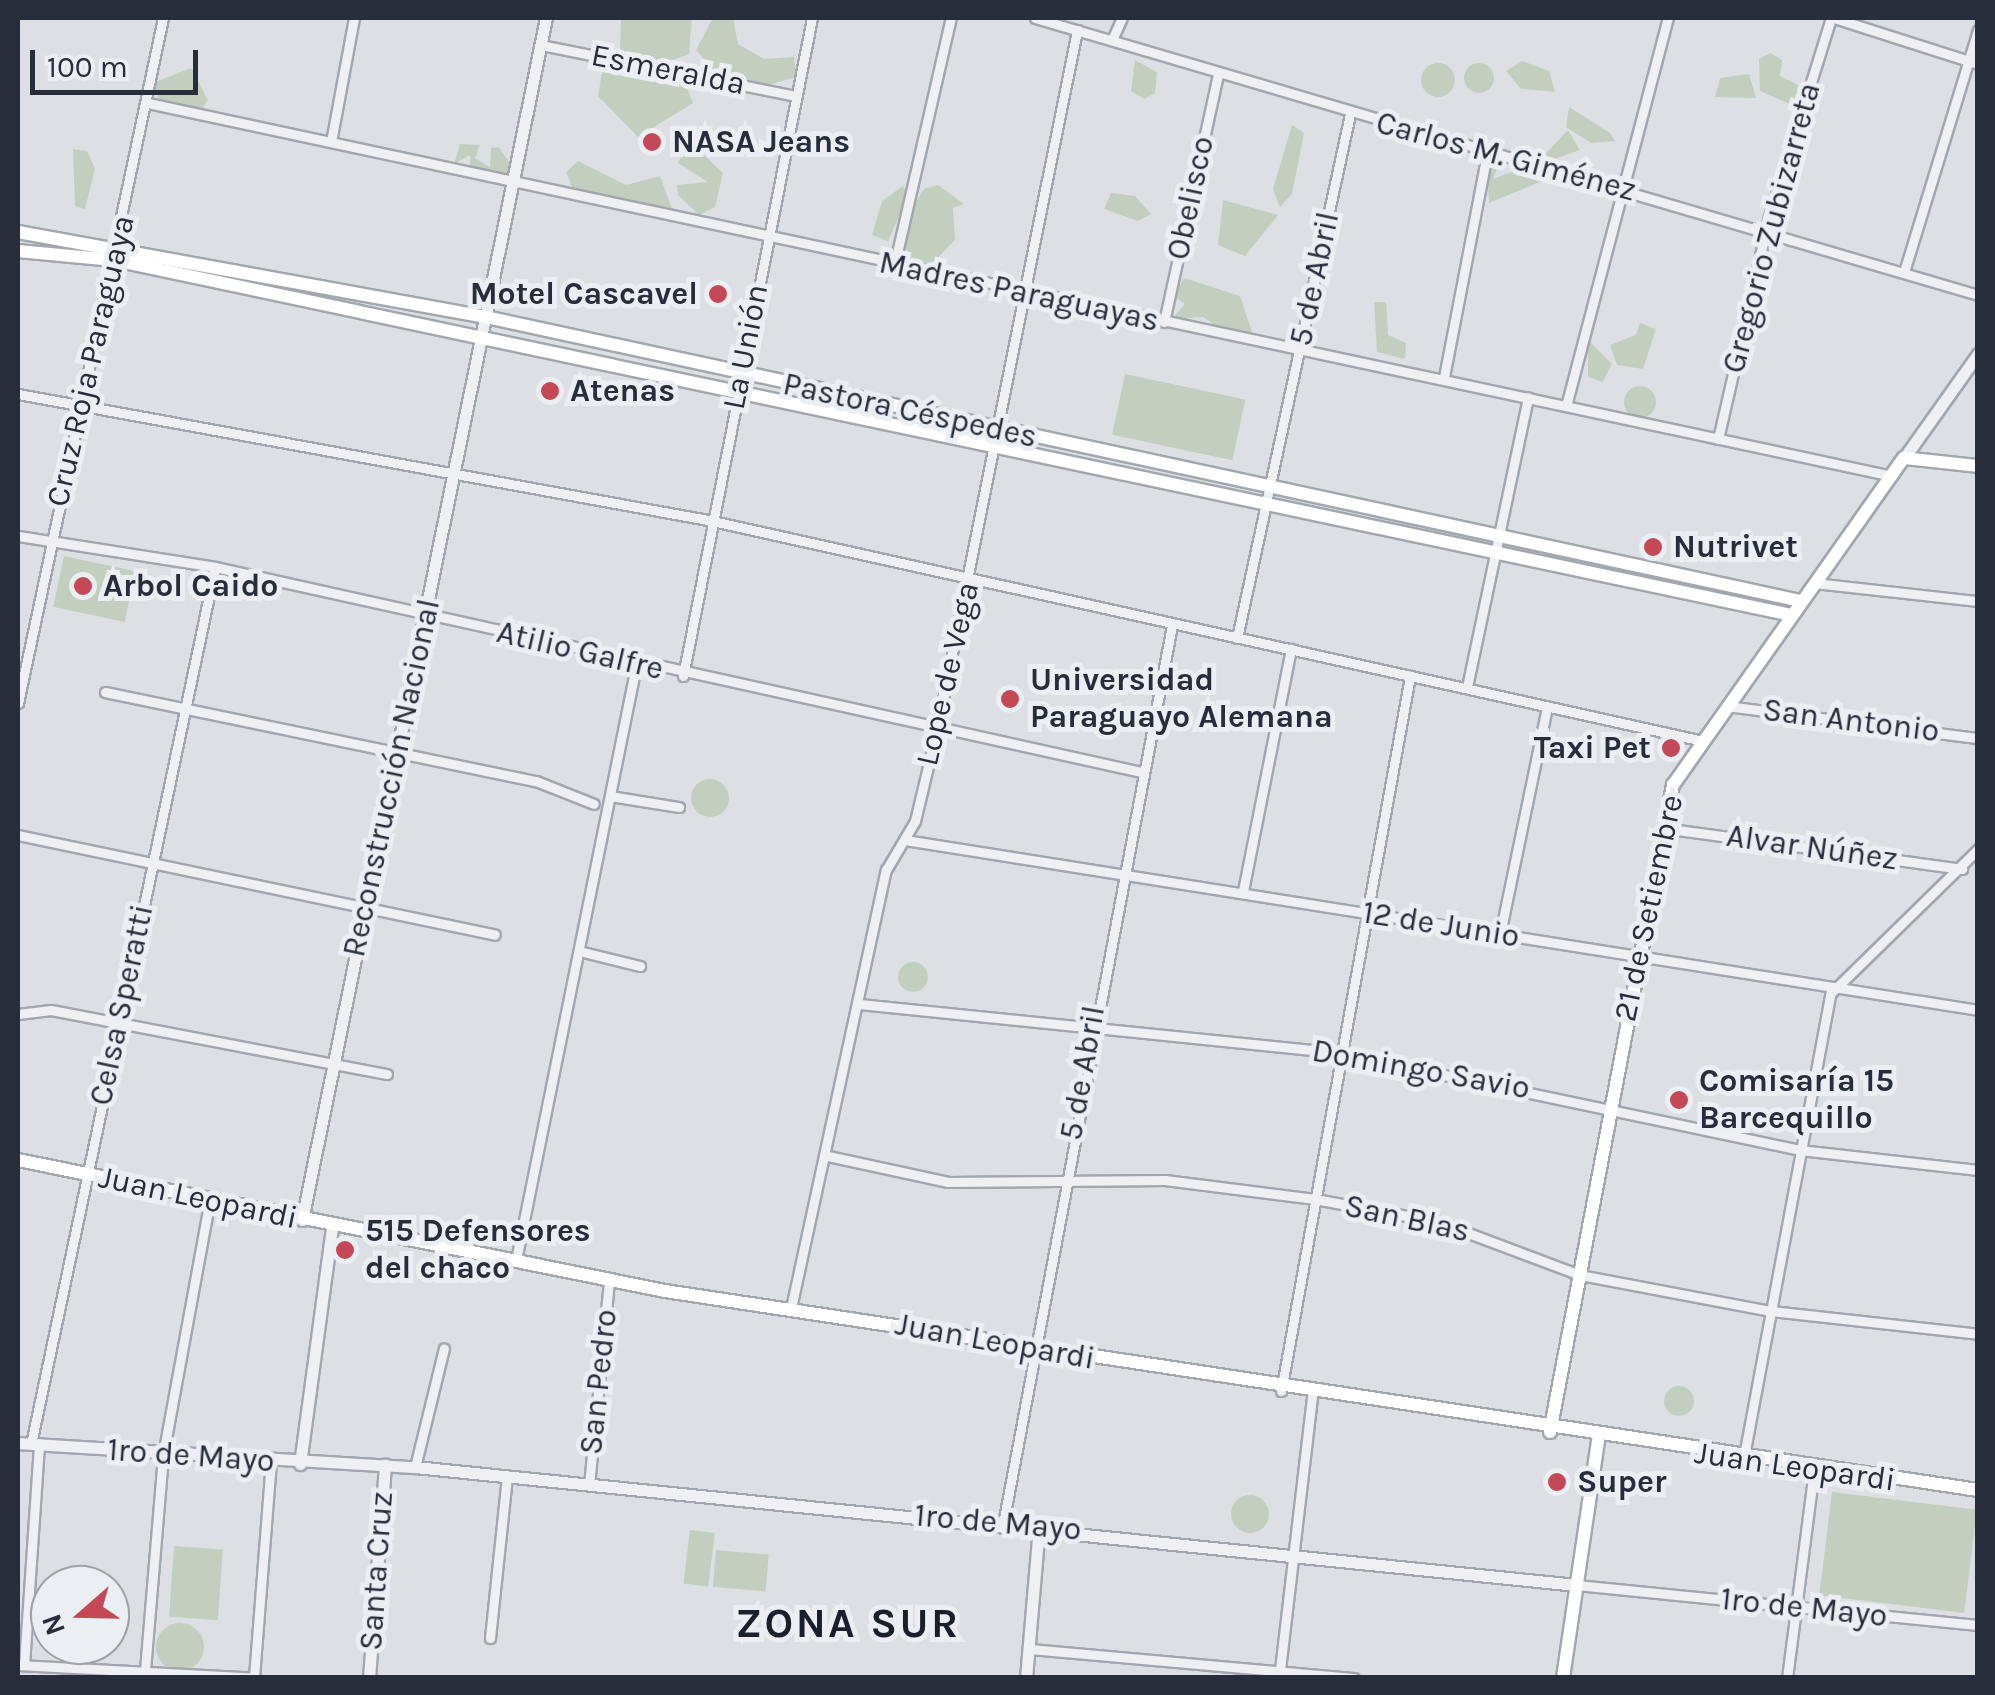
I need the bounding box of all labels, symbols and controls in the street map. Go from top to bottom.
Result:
scale bar [35,30,202,92]
street label: Esmeralda [588,36,748,104]
text: 100 m [47,49,128,85]
street label: Gregorio Zubizarreta [1715,79,1829,377]
street label: Carlos M. Giménez [1372,104,1640,210]
place label: NASA Jeans [672,123,850,161]
marker: NASA Jeans [641,131,663,153]
street label: Obelisco [1159,133,1223,263]
street label: 5 de Abril [1282,208,1348,350]
street label: Cruz Roja Paraguaya [39,212,143,510]
street label: Madres Paraguayas [876,244,1162,340]
place label: Motel Cascavel [470,275,698,313]
street label: La Unión [715,281,777,413]
marker: Motel Cascavel [707,283,729,305]
street label: Pastora Céspedes [780,365,1040,457]
place label: Atenas [570,372,675,410]
marker: Atenas [539,380,561,402]
place label: Nutrivet [1673,528,1798,566]
marker: Nutrivet [1642,536,1664,558]
place label: Arbol Caido [103,567,278,605]
marker: Arbol Caido [72,575,94,597]
street label: Lope de Vega [908,578,988,770]
street label: Reconstrucción Nacional [335,595,449,961]
street label: Atilio Galfre [493,613,667,689]
place label: Universidad Paraguayo Alemana [1030,662,1333,737]
marker: Universidad Paraguayo Alemana [999,688,1021,710]
street label: San Antonio [1761,691,1941,751]
place label: Taxi Pet [1534,729,1651,767]
marker: Taxi Pet [1660,737,1682,759]
street label: 21 de Setiembre [1606,791,1692,1025]
street label: Alvar Núñez [1724,817,1900,879]
street label: 12 de Junio [1360,894,1522,956]
street label: Celsa Speratti [82,901,162,1109]
street label: 5 de Abril [1052,1003,1114,1143]
street label: Domingo Savio [1309,1032,1533,1108]
place label: Comisaría 15 Barcequillo [1699,1063,1894,1138]
marker: Comisaría 15 Barcequillo [1668,1089,1690,1111]
street label: Juan Leopardi [95,1158,301,1238]
street label: San Blas [1341,1187,1473,1251]
place label: 515 Defensores del chaco [365,1213,591,1288]
marker: 515 Defensores del chaco [334,1239,356,1261]
street label: Juan Leopardi [892,1306,1098,1378]
street label: San Pedro [572,1307,626,1457]
street label: 1ro de Mayo [106,1431,276,1481]
street label: Juan Leopardi [1692,1434,1898,1500]
place label: Super [1577,1463,1667,1501]
marker: Super [1546,1471,1568,1493]
street label: Santa Cruz [352,1490,402,1652]
street label: 1ro de Mayo [913,1497,1083,1549]
north arrow [30,1565,130,1665]
street label: 1ro de Mayo [1719,1580,1889,1636]
district label: ZONA SUR [736,1598,960,1648]
text: N [34,1610,72,1640]

